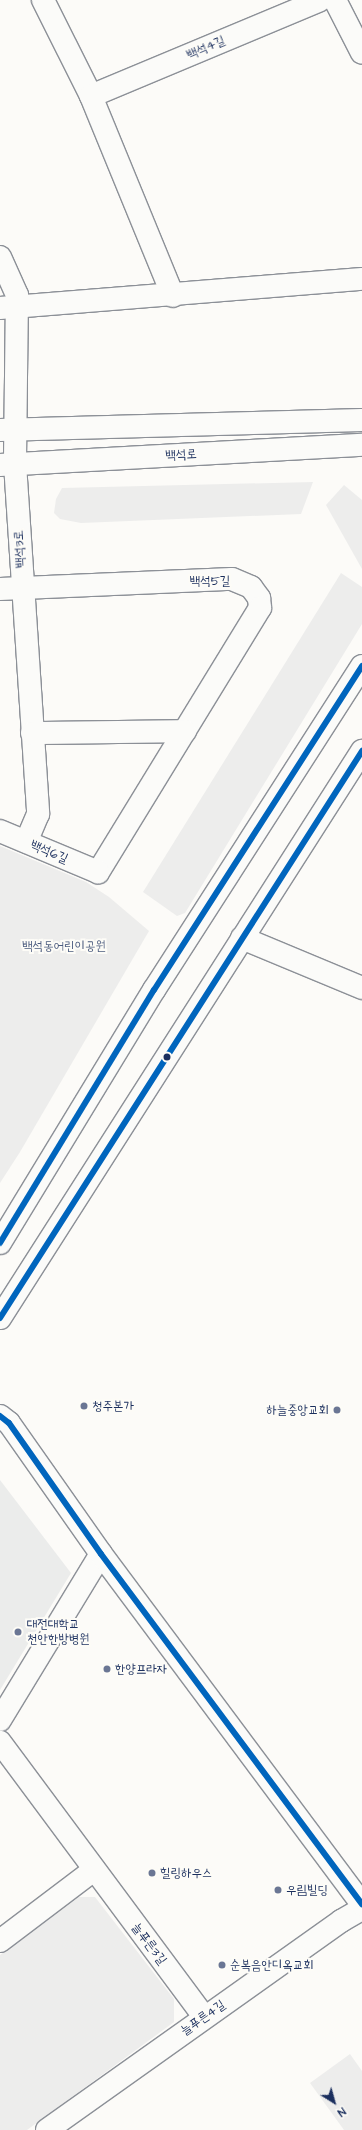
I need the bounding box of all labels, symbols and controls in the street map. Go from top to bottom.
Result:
street label: 백석4길 [184,33,228,63]
street label: 백석로 [165,446,197,464]
street label: 백석3로 [11,530,29,568]
street label: 백석5길 [190,573,230,589]
street label: 백석6길 [28,837,70,867]
park label: 백석동어린이공원 [22,938,106,954]
unlabelled marker [162,1052,172,1062]
place label: 청주본가 [92,1398,134,1414]
marker: 청주본가 [79,1401,89,1411]
place label: 하늘중앙교회 [266,1402,329,1418]
marker: 하늘중앙교회 [332,1405,342,1415]
place label: 대전대학교 천안한방병원 [27,1617,90,1648]
marker: 대전대학교 천안한방병원 [12,1626,24,1638]
place label: 한양프라자 [115,1661,167,1677]
marker: 한양프라자 [102,1664,112,1674]
place label: 힐링하우스 [160,1865,212,1881]
marker: 힐링하우스 [147,1868,157,1878]
place label: 우림빌딩 [286,1882,328,1898]
marker: 우림빌딩 [273,1885,283,1895]
street label: 늘푸른3길 [128,1920,170,1968]
place label: 순복음안디옥교회 [230,1957,314,1973]
marker: 순복음안디옥교회 [217,1960,227,1970]
street label: 늘푸른4길 [178,1997,228,2039]
north arrow [314,2082,354,2122]
text: N [334,2104,349,2120]

